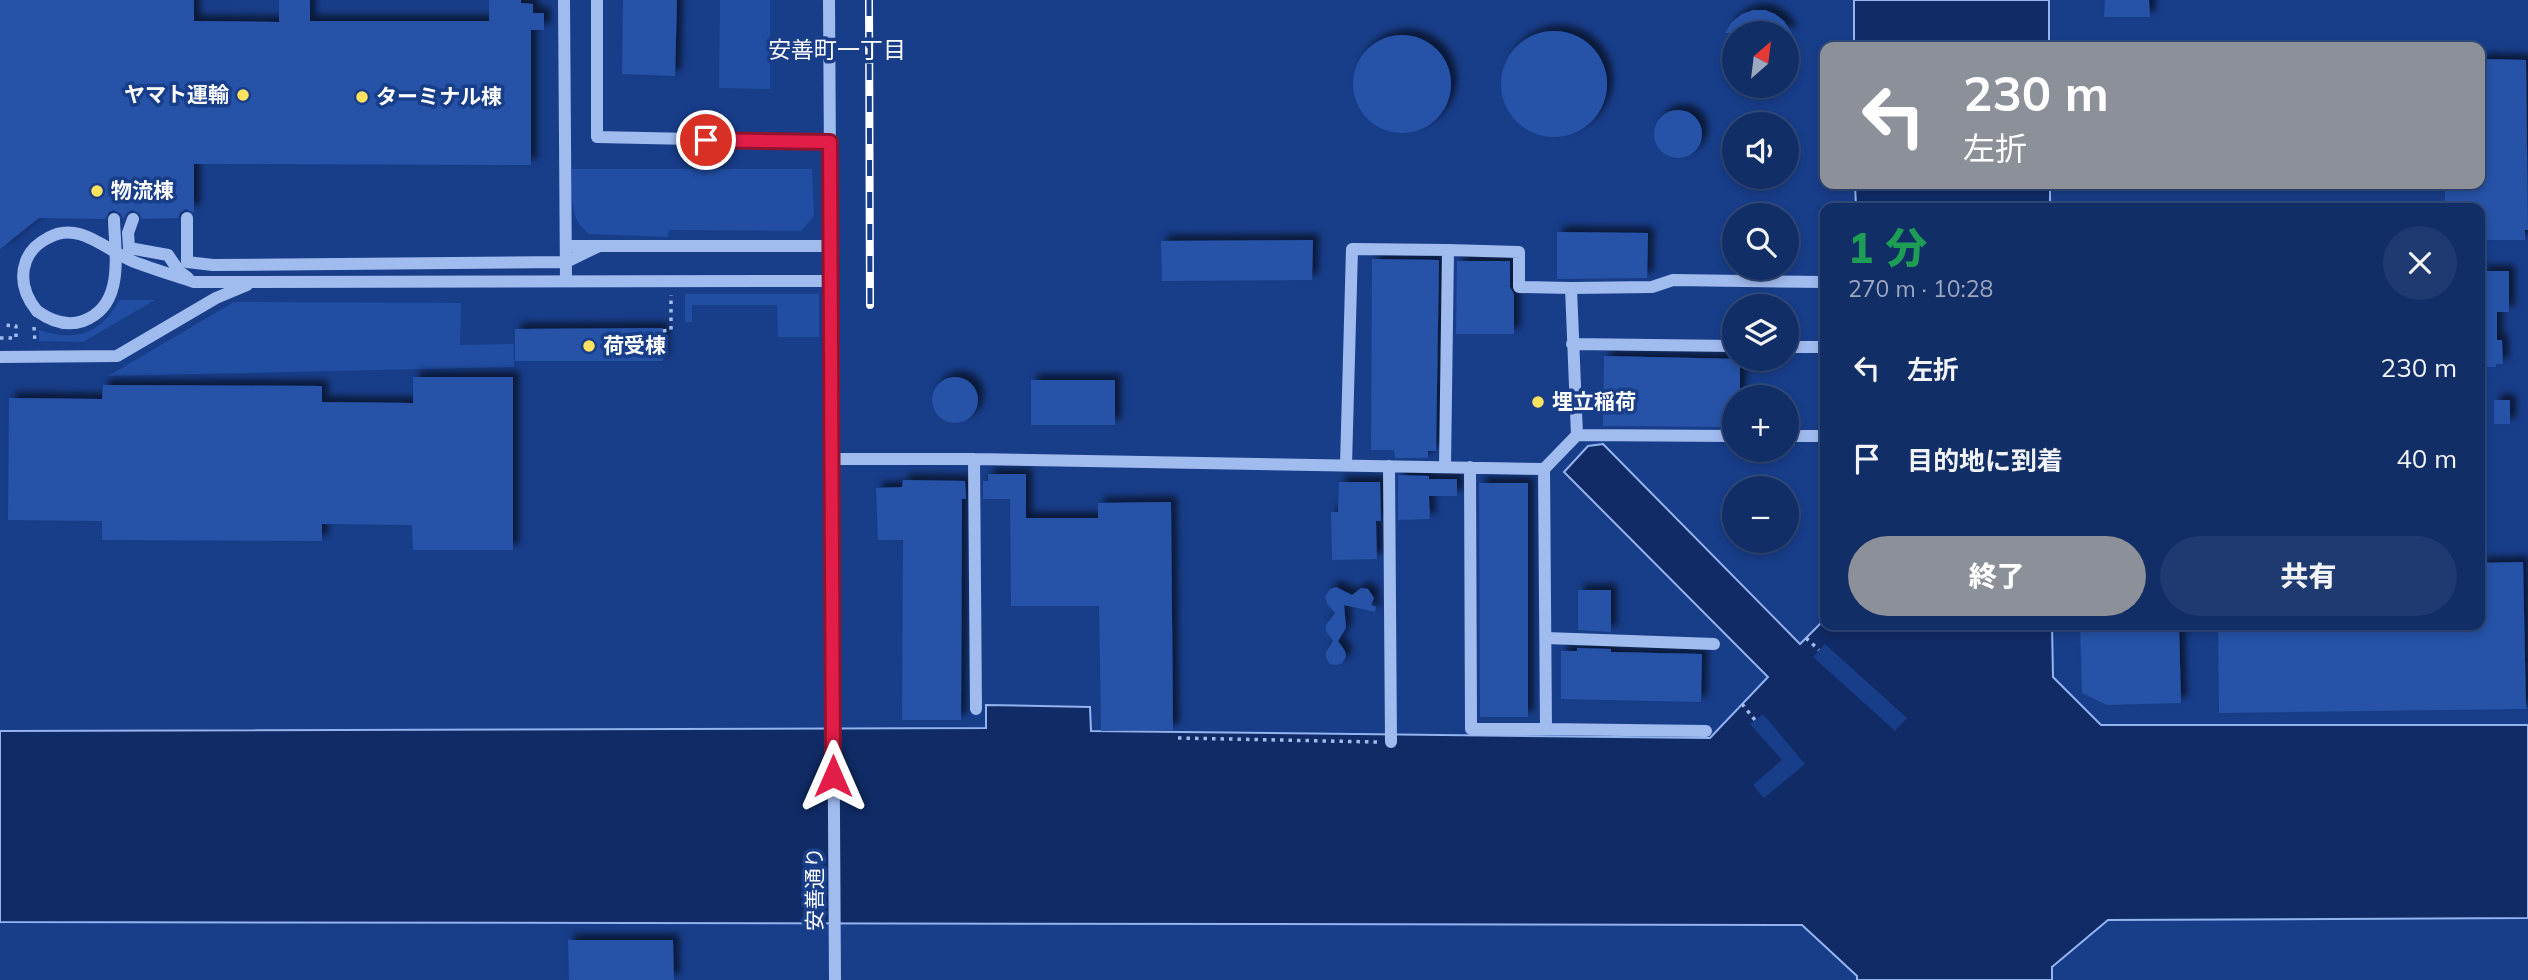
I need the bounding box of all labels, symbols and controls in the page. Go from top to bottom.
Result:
north arrow [1722,21,1799,98]
map controls [1722,21,1799,553]
district label: 安善町一丁目 [768,35,906,64]
text: 230 m [1963,62,2109,123]
icon: left [1848,70,1939,161]
place label: ヤマト運輸 [124,81,229,107]
place label: ターミナル棟 [376,83,502,109]
marker: ヤマト運輸 [235,87,251,103]
marker: ターミナル棟 [354,89,370,105]
pin [676,110,736,170]
button: sound [1722,112,1799,189]
icon: arrive [687,121,725,159]
text: 左折 [1963,128,2027,168]
place label: 物流棟 [111,177,174,203]
marker: 物流棟 [89,183,105,199]
button: search [1722,203,1799,280]
text: 1 分 [1848,221,1927,274]
button: close [2383,226,2457,300]
text: 270 m · 10:28 [1848,274,1993,303]
button: layers [1722,294,1799,371]
place label: 荷受棟 [603,332,666,358]
marker: 荷受棟 [581,338,597,354]
icon: left [1848,349,1886,387]
text: 230 m [2381,351,2457,384]
text: 左折 [1907,353,1959,386]
button: + [1722,385,1799,462]
place label: 埋立稲荷 [1552,388,1636,414]
marker: 埋立稲荷 [1530,394,1546,410]
icon: arrive [1848,440,1886,478]
text: 40 m [2396,442,2457,475]
text: 目的地に到着 [1907,444,2063,477]
button: − [1722,476,1799,553]
button: 終了 [1848,536,2146,616]
button: 共有 [2160,536,2457,616]
position arrow [796,739,870,813]
street label: 安善通り [801,847,827,931]

